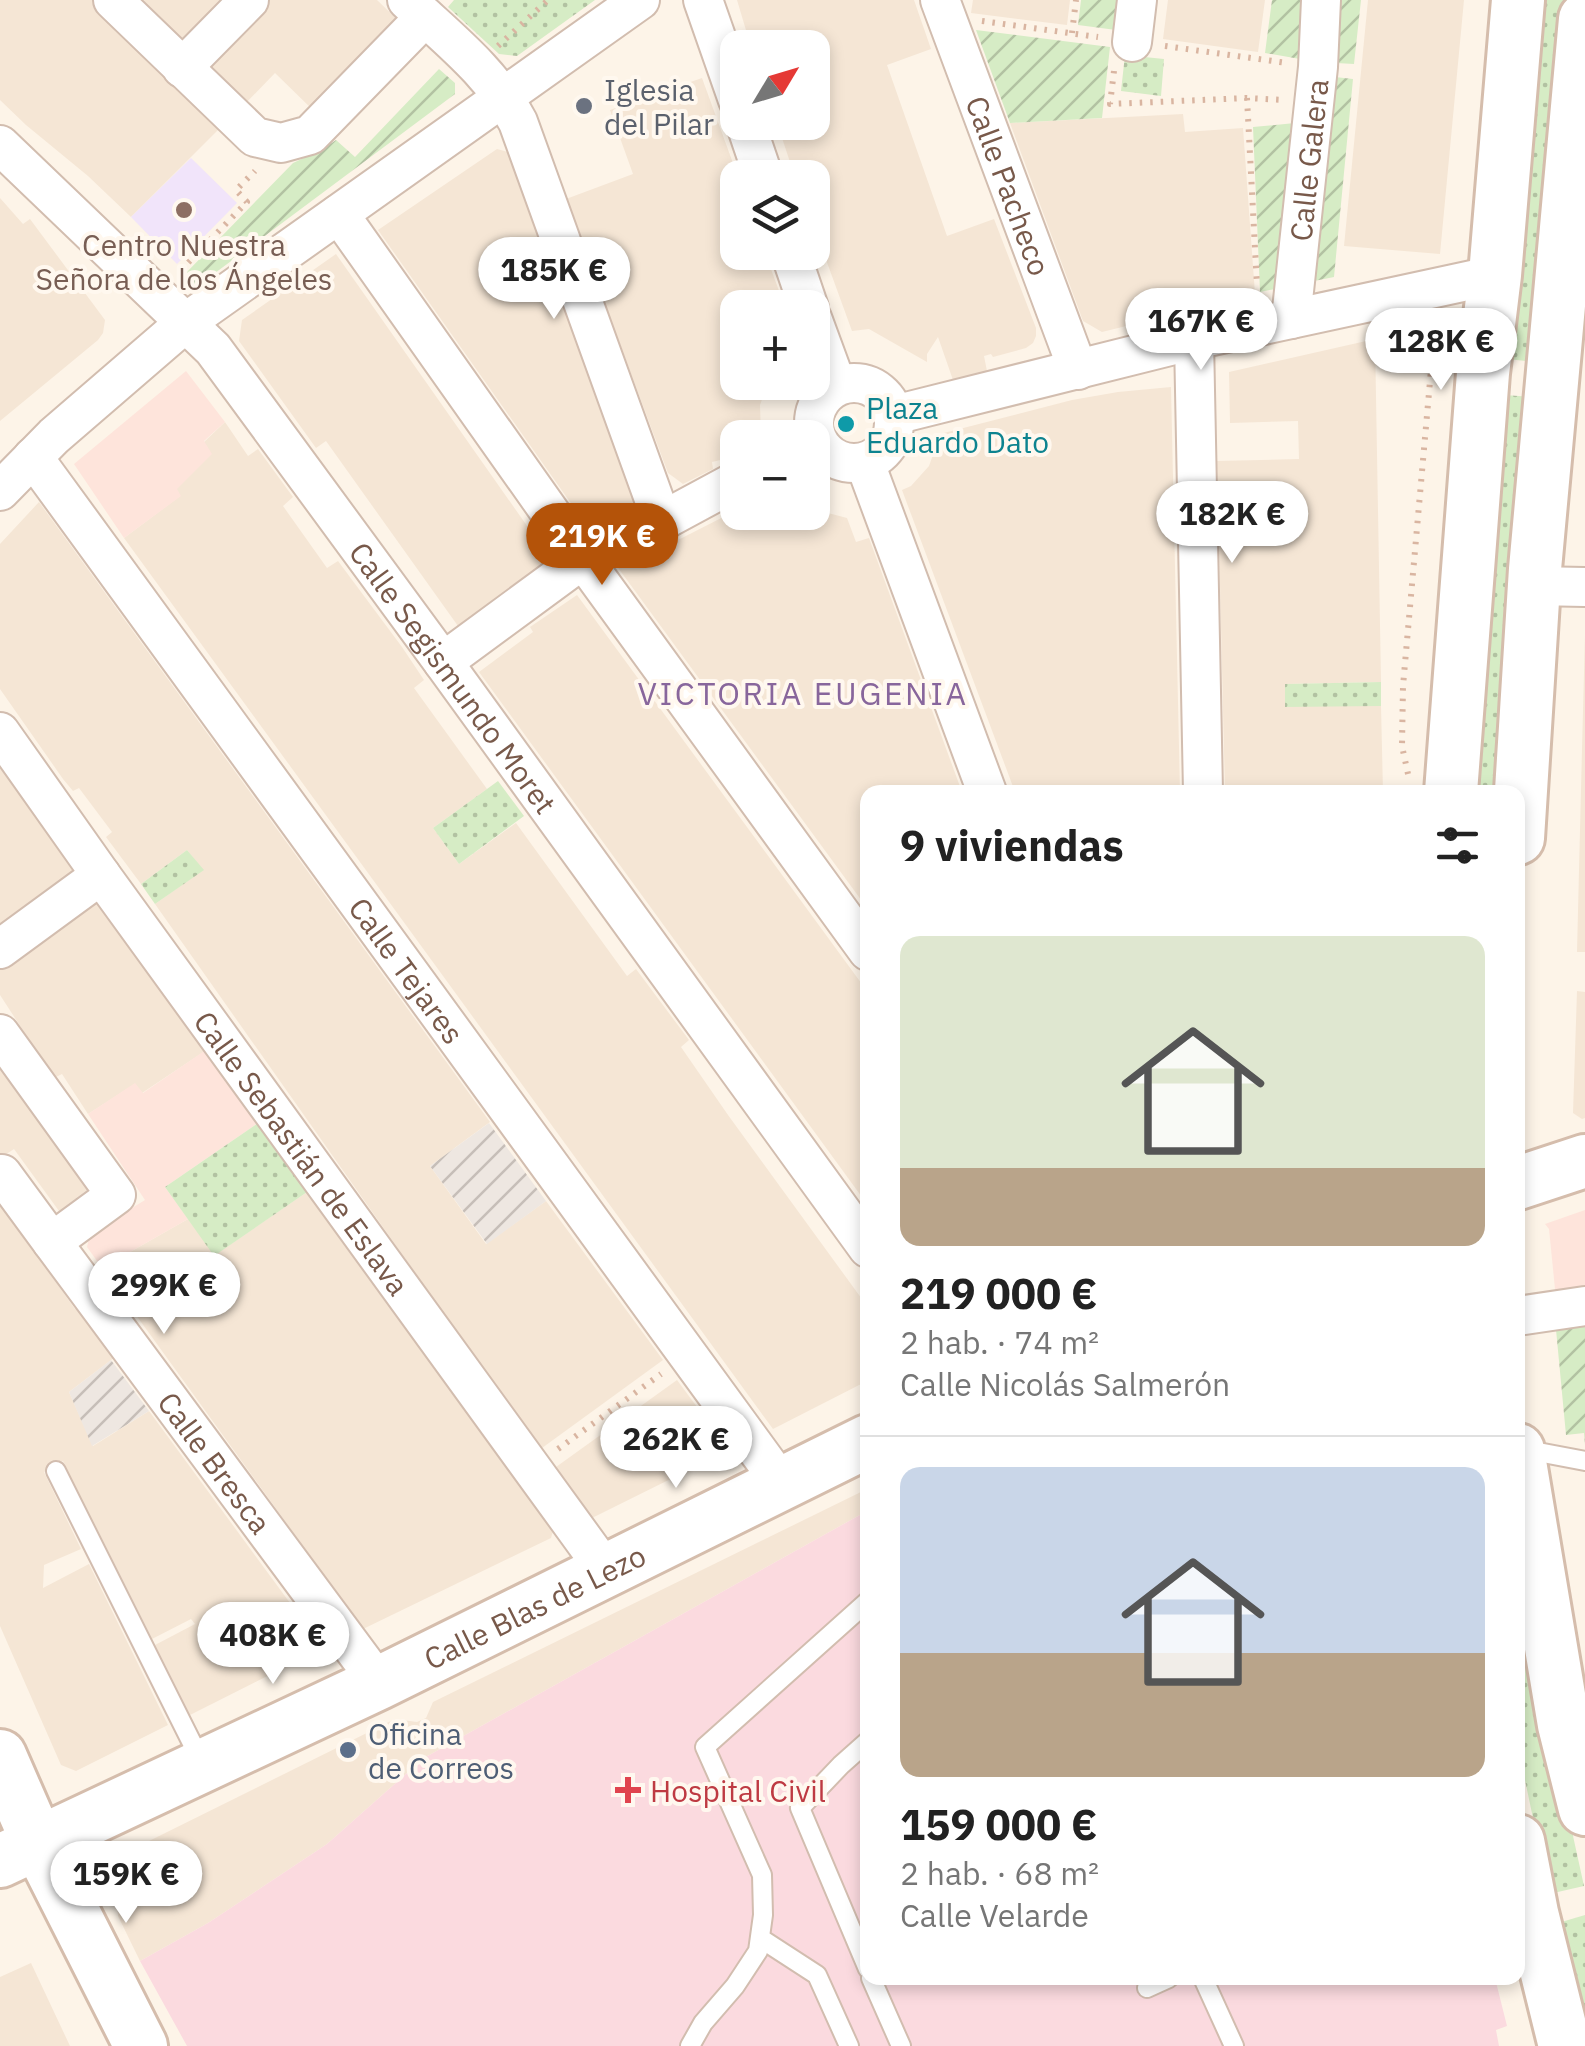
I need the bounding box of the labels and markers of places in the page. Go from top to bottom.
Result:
place label: Iglesia del Pilar [604,70,714,143]
marker: Iglesia del Pilar [573,95,595,117]
marker: Centro Nuestra Señora de los Ángeles [173,199,195,221]
place label: Centro Nuestra Señora de los Ángeles [36,225,332,298]
pin: 185K € [473,237,635,322]
pin: 167K € [1120,288,1282,373]
pin: 128K € [1360,308,1522,393]
place label: Plaza Eduardo Dato [866,388,1049,461]
marker: Plaza Eduardo Dato [835,413,857,435]
pin: 182K € [1151,481,1313,566]
pin: 219K € [521,503,683,588]
pin: 299K € [83,1252,245,1337]
pin: 262K € [595,1406,757,1491]
pin: 408K € [192,1602,354,1687]
place label: Oficina de Correos [368,1714,514,1787]
marker: Oficina de Correos [337,1739,359,1761]
place label: Hospital Civil [650,1771,826,1810]
marker: Hospital Civil [615,1777,641,1803]
pin: 159K € [45,1841,207,1926]

